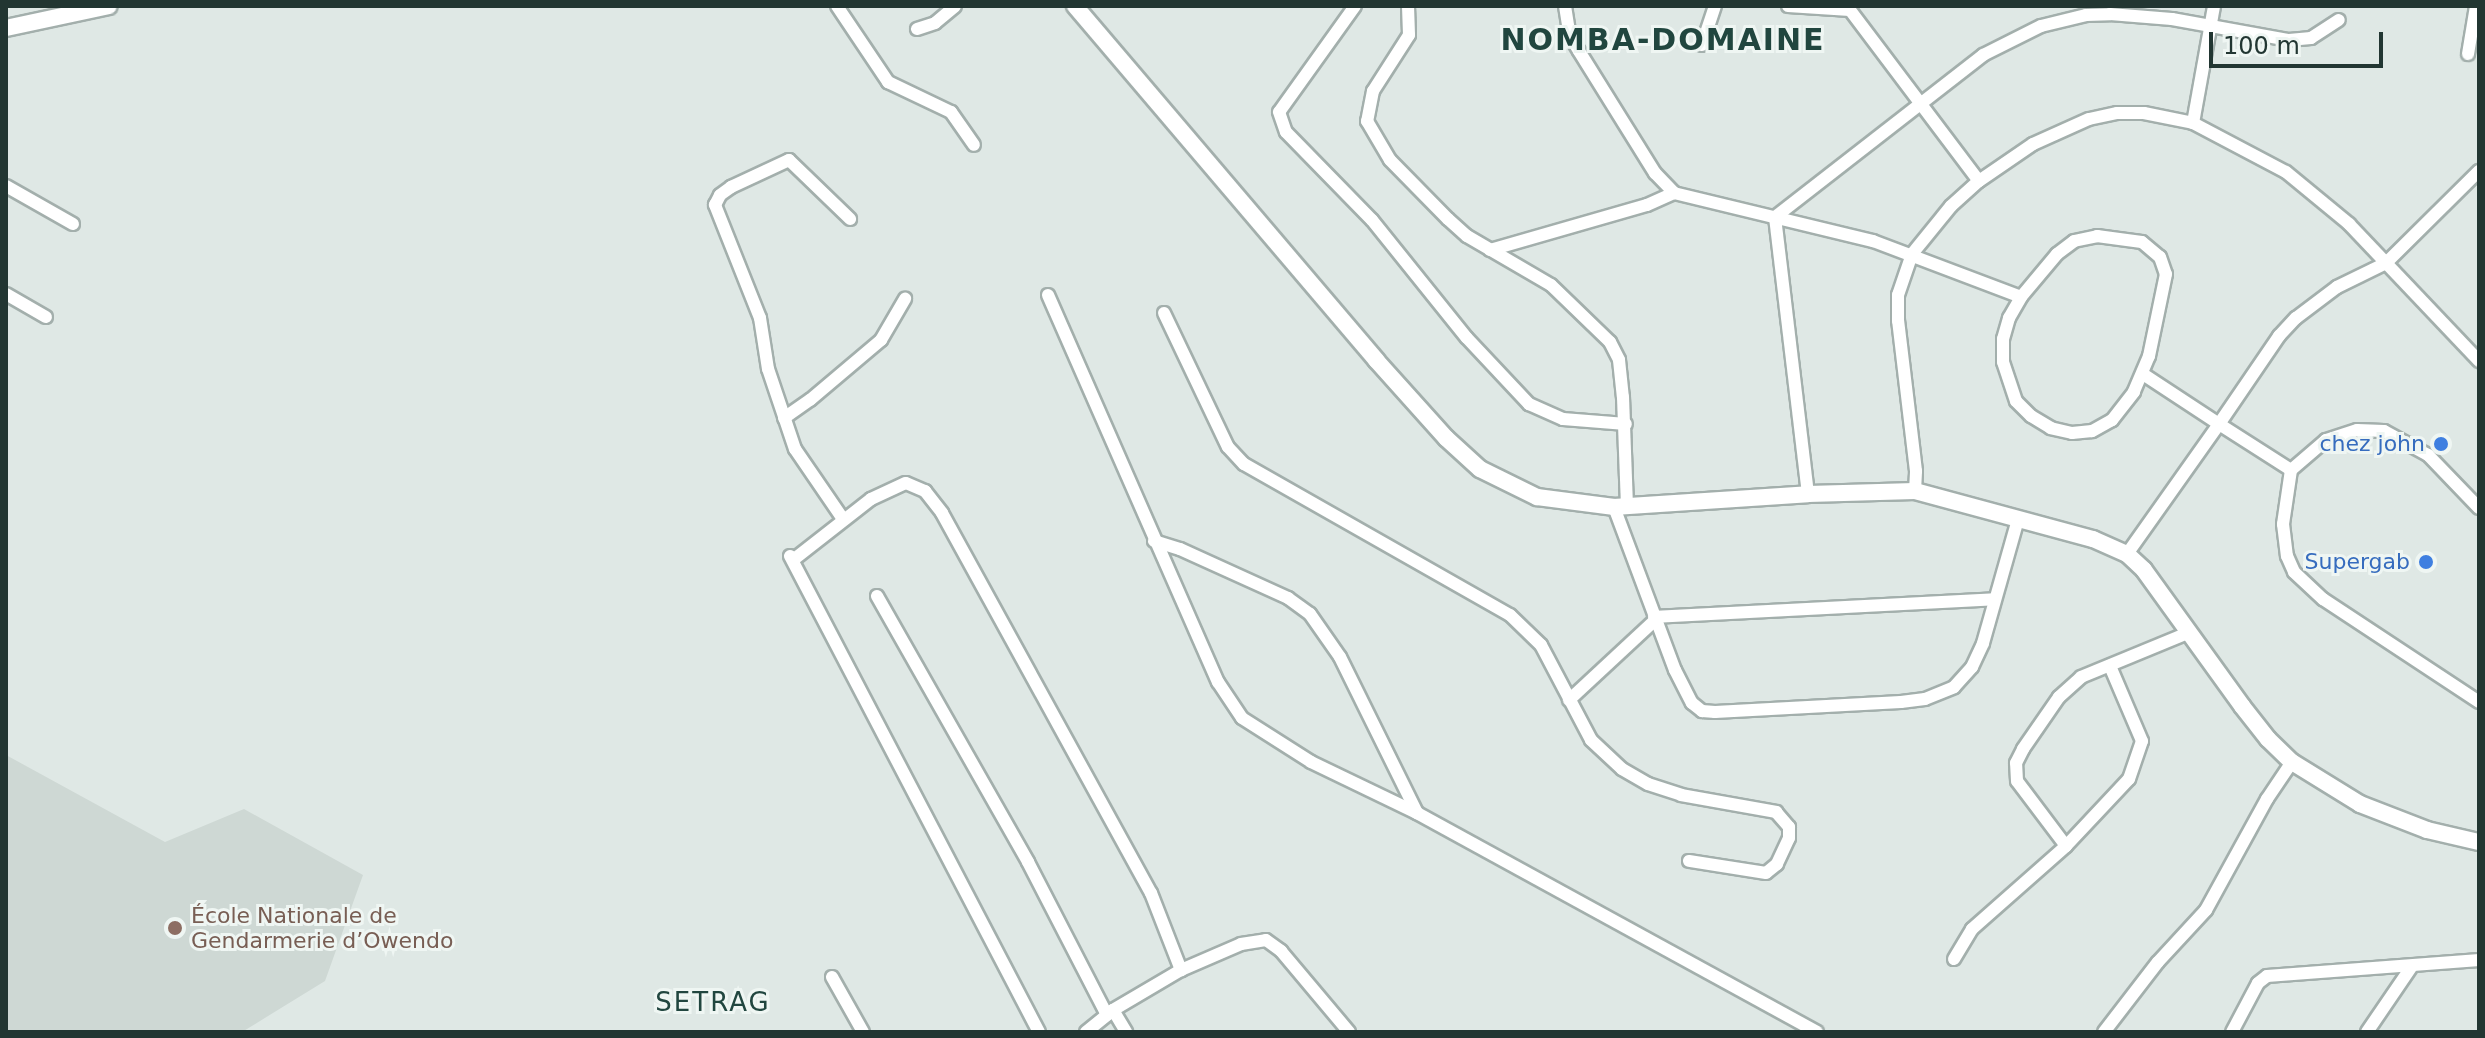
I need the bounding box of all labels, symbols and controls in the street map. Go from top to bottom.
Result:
scale bar [2213,16,2387,66]
district label: NOMBA-DOMAINE [1500,22,1826,58]
text: 100 m [2223,32,2300,60]
place label: chez john [2319,431,2425,457]
marker: chez john [2432,435,2450,453]
place label: Supergab [2305,549,2410,575]
marker: Supergab [2417,553,2435,571]
place label: École Nationale de Gendarmerie d’Owendo [191,902,453,954]
marker: École Nationale de Gendarmerie d’Owendo [166,919,184,937]
district label: SETRAG [655,987,771,1019]

